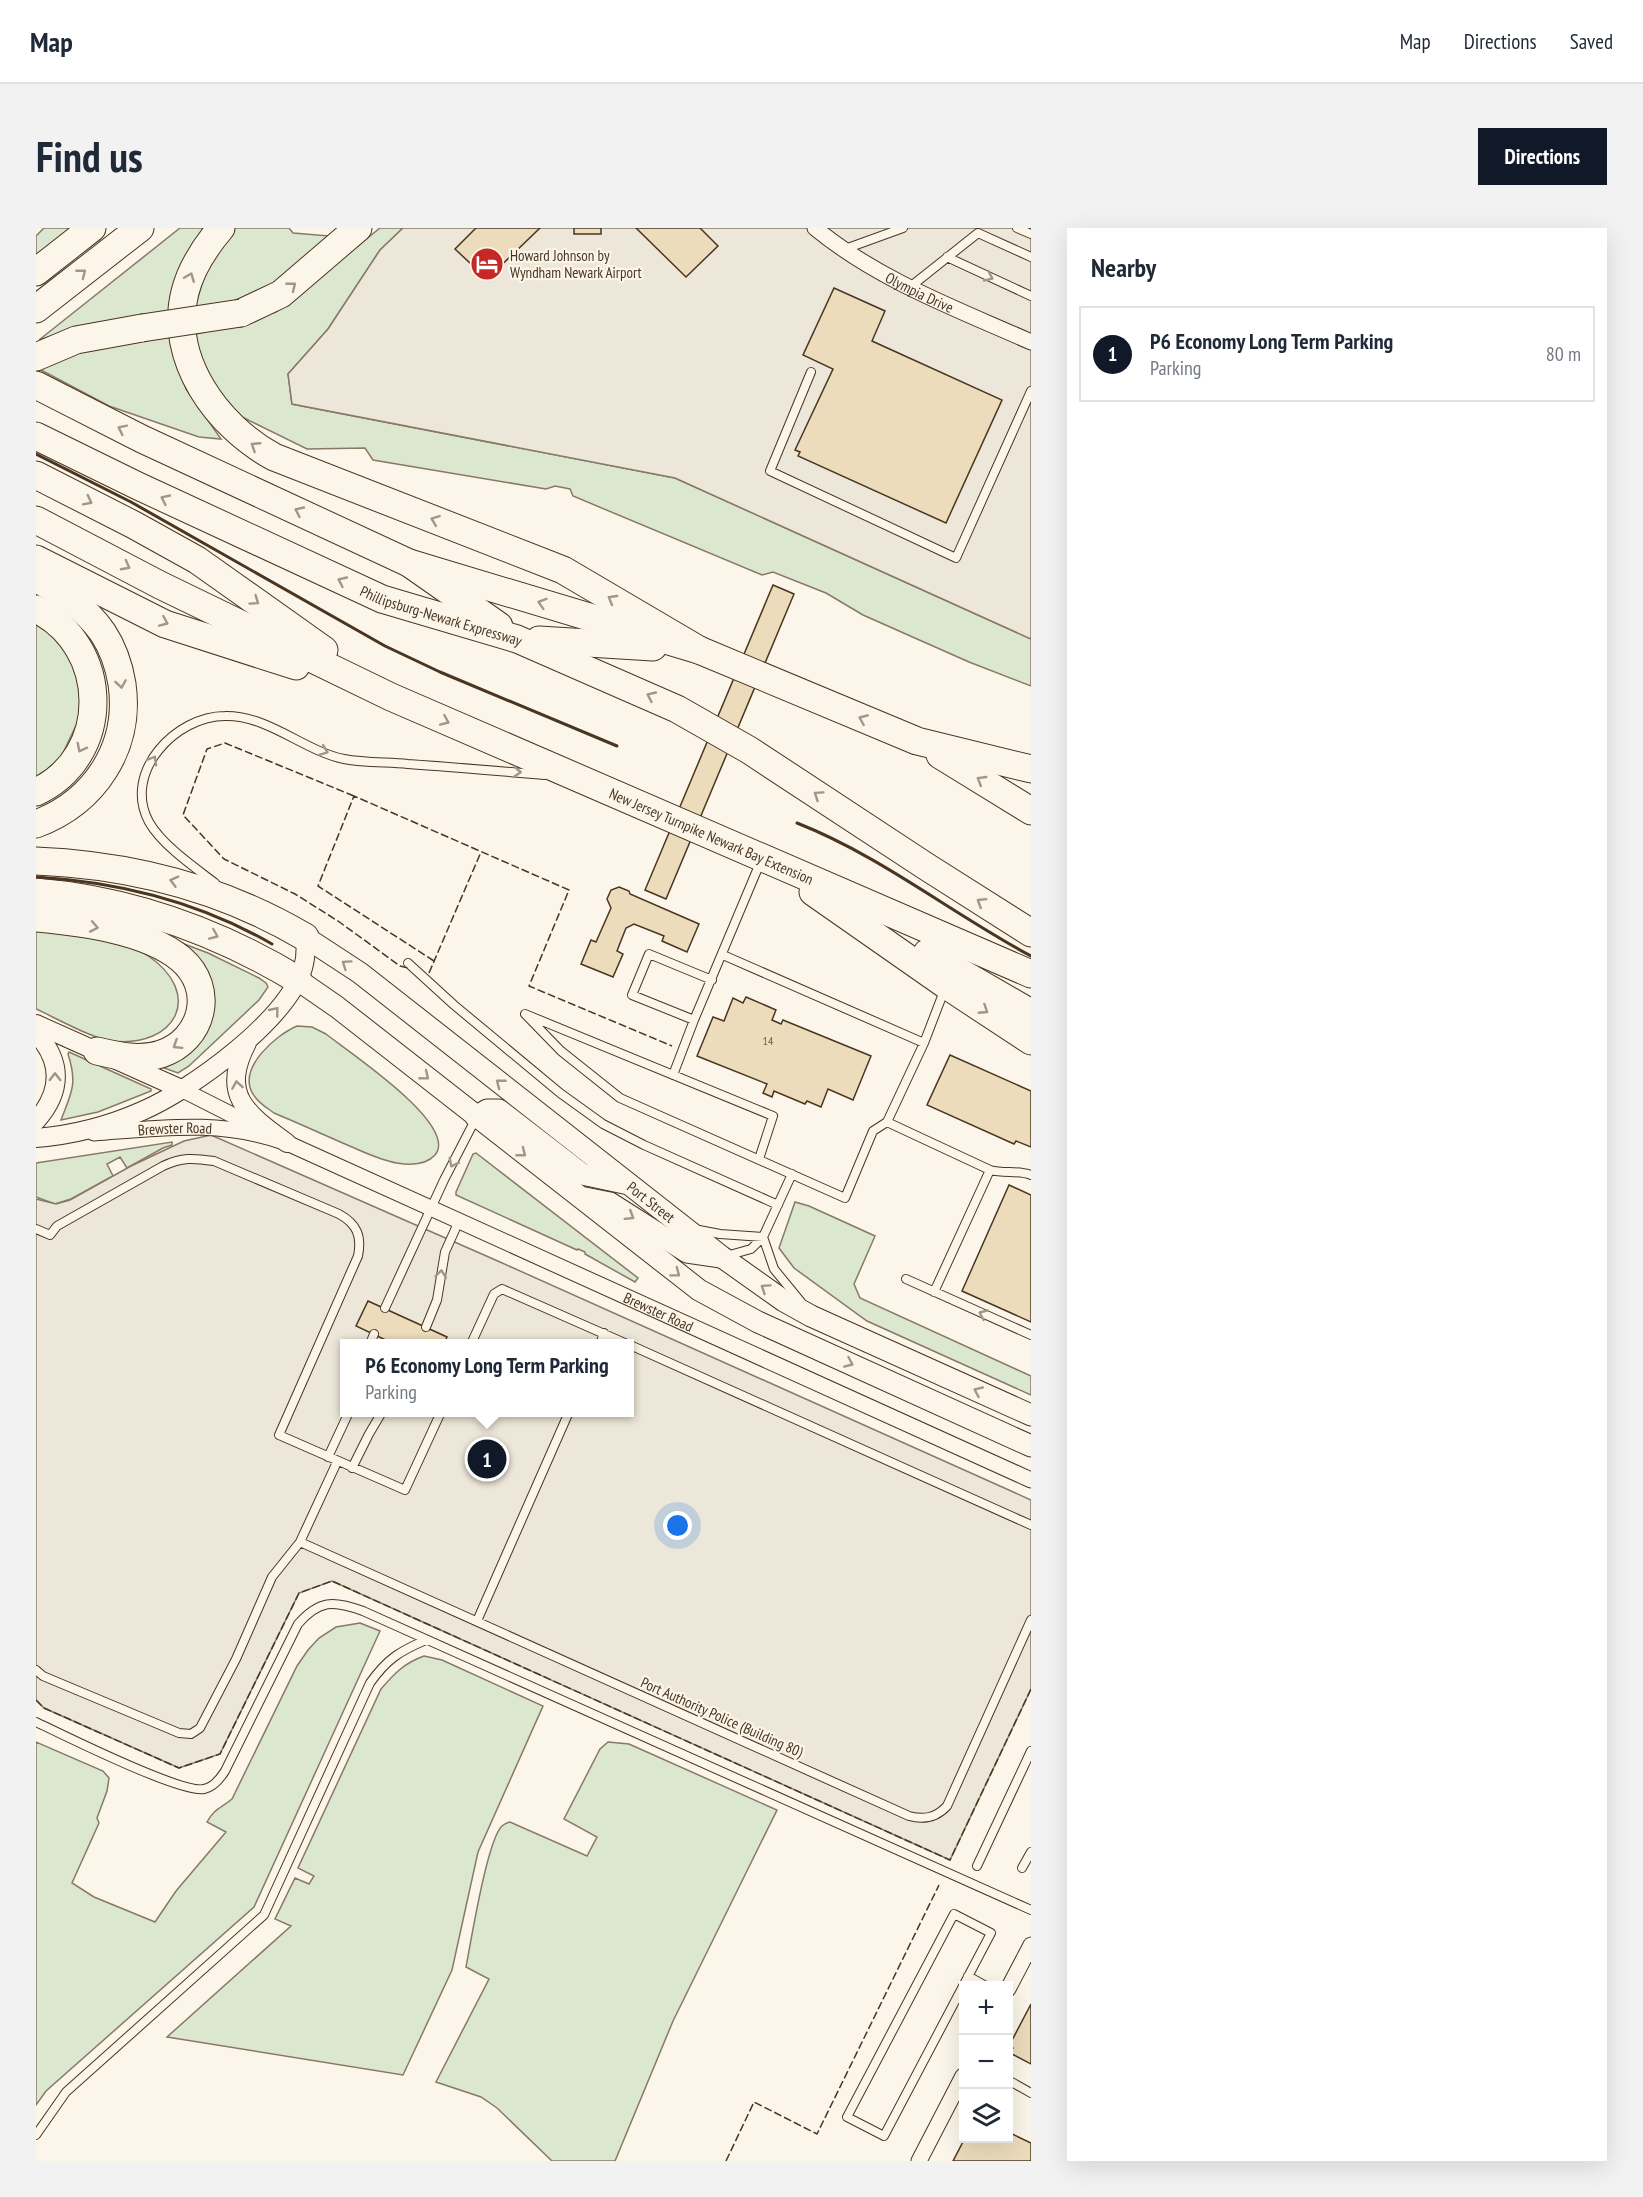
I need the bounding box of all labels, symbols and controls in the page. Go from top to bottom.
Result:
text: Map [30,23,73,60]
text: Map [1400,28,1431,55]
text: Directions [1464,28,1537,55]
text: Saved [1570,28,1613,55]
button: Directions [1478,128,1607,185]
text: Find us [36,129,143,184]
hotel icon: Howard Johnson by Wyndham Newark Airport [469,246,505,282]
place label: Howard Johnson by Wyndham Newark Airport [510,246,642,282]
text: Nearby [1091,251,1156,284]
street label: Olympia Drive [882,267,957,317]
one-way arrow [983,269,994,281]
one-way arrow [76,270,87,281]
one-way arrow [183,272,196,282]
one-way arrow [285,282,296,293]
text: P6 Economy Long Term Parking [1150,327,1393,355]
text: 1 [1108,341,1117,367]
text: 80 m [1546,341,1581,367]
text: Parking [1150,355,1201,381]
one-way arrow [118,425,129,436]
one-way arrow [250,442,261,453]
one-way arrow [82,494,93,506]
one-way arrow [161,494,172,506]
one-way arrow [294,507,305,519]
one-way arrow [430,515,441,527]
one-way arrow [119,559,130,570]
one-way arrow [338,577,349,589]
street label: Phillipsburg-Newark Expressway [357,581,526,650]
one-way arrow [249,594,260,605]
one-way arrow [608,595,618,606]
one-way arrow [537,598,548,610]
one-way arrow [157,615,168,627]
one-way arrow [115,680,127,689]
one-way arrow [646,692,657,704]
one-way arrow [439,713,450,725]
one-way arrow [859,714,870,726]
one-way arrow [77,741,89,752]
one-way arrow [317,744,328,756]
one-way arrow [145,756,157,767]
one-way arrow [512,766,521,779]
one-way arrow [977,776,987,788]
street label: New Jersey Turnpike Newark Bay Extension [607,783,817,888]
one-way arrow [814,791,824,803]
one-way arrow [169,876,179,889]
one-way arrow [977,898,988,909]
one-way arrow [89,919,99,932]
one-way arrow [208,928,219,940]
one-way arrow [342,960,353,971]
one-way arrow [977,1003,988,1014]
one-way arrow [268,1006,279,1017]
house number: 14 [763,1033,774,1048]
one-way arrow [173,1038,183,1050]
one-way arrow [418,1069,429,1080]
one-way arrow [49,1072,61,1081]
one-way arrow [231,1080,243,1090]
one-way arrow [496,1080,507,1091]
street label: Brewster Road [137,1118,212,1139]
one-way arrow [516,1146,527,1157]
one-way arrow [449,1156,460,1167]
street label: Port Street [624,1177,679,1226]
one-way arrow [624,1208,635,1219]
one-way arrow [670,1266,681,1277]
one-way arrow [435,1269,447,1278]
one-way arrow [760,1285,771,1296]
street label: Brewster Road [621,1287,696,1335]
one-way arrow [978,1309,989,1321]
popup [340,1339,634,1417]
text: P6 Economy Long Term Parking [365,1351,609,1379]
one-way arrow [842,1356,853,1368]
text: Parking [365,1379,417,1405]
one-way arrow [973,1387,984,1399]
pin: 1 [468,1436,506,1482]
your location [663,1511,692,1540]
street label: Port Authority Police (Building 80) [638,1673,807,1762]
map controls [959,1981,1013,2143]
button: + [959,1981,1013,2035]
button: − [959,2035,1013,2089]
button: layers [959,2089,1013,2143]

